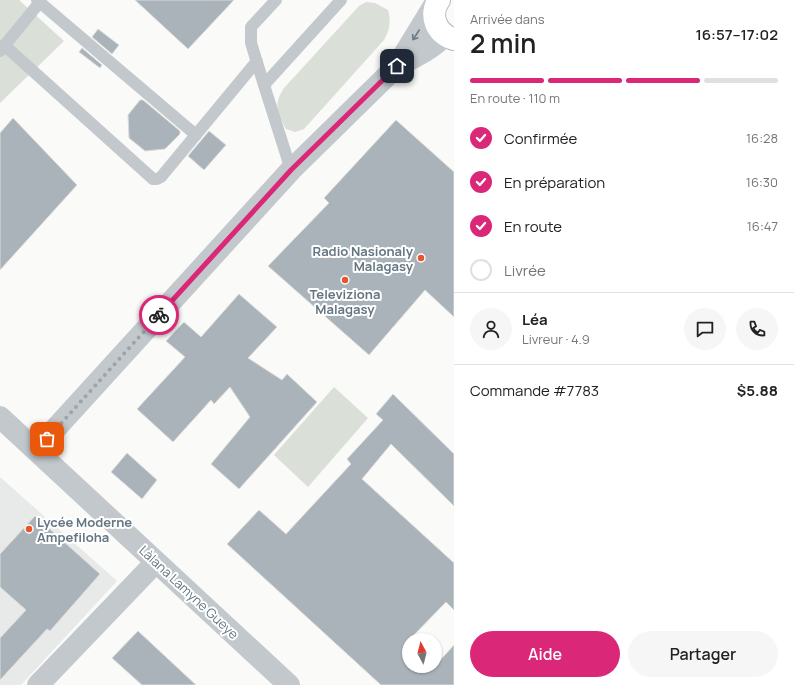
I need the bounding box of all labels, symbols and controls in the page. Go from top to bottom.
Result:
text: Arrivée dans [470,10,545,28]
text: 16:57–17:02 [695,24,778,45]
text: 2 min [470,25,536,61]
one-way arrow [412,29,420,41]
pin [380,49,414,83]
icon: home [386,55,408,77]
text: En route · 110 m [470,89,560,107]
icon: check [470,127,492,149]
text: Confirmée [504,128,577,149]
text: 16:28 [746,129,778,147]
icon: check [470,171,492,193]
text: En préparation [504,172,605,193]
text: 16:30 [746,173,778,191]
icon: check [470,215,492,237]
text: En route [504,216,562,237]
text: 16:47 [747,217,778,235]
place label: Radio Nasionaly Malagasy [313,242,414,275]
marker: Radio Nasionaly Malagasy [416,253,426,263]
text: Livrée [504,260,546,281]
marker: Televiziona Malagasy [340,275,350,285]
place label: Televiziona Malagasy [310,285,380,318]
courier [139,295,179,335]
icon: bike [148,304,170,326]
button: person [470,308,512,350]
button: chat [684,308,726,350]
button: phone [736,308,778,350]
text: Léa [522,309,548,330]
text: Livreur · 4.9 [522,330,590,348]
text: Commande #7783 [470,380,599,401]
text: $5.88 [737,380,778,401]
pin [30,422,64,456]
icon: bag [36,428,58,450]
place label: Lycée Moderne Ampefiloha [37,513,132,546]
marker: Lycée Moderne Ampefiloha [24,524,34,534]
street label: Làlana Lamyne Gueye [135,541,243,643]
button: Aide [470,631,620,677]
button: Partager [628,631,778,677]
north arrow [402,633,442,673]
map controls [402,633,442,673]

